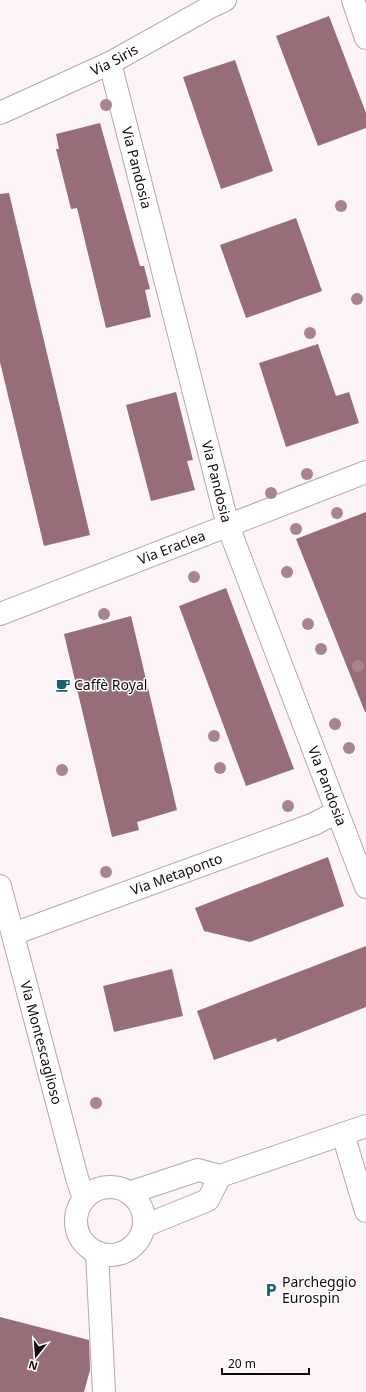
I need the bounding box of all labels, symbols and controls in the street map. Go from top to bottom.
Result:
street label: Via Siris [87,39,141,80]
street label: Via Pandosia [118,125,157,211]
street label: Via Pandosia [198,439,237,524]
street label: Via Eraclea [135,525,208,569]
place label: Caffè Royal [74,675,147,694]
cafe icon: Caffè Royal [55,677,71,693]
street label: Via Pandosia [304,743,352,828]
street label: Via Metaponto [128,848,225,899]
street label: Via Montescaglioso [16,979,67,1106]
place label: Parcheggio Eurospin [282,1272,356,1307]
parking icon: Parcheggio Eurospin [263,1282,279,1298]
north arrow [16,1336,56,1376]
scale bar [222,1350,309,1376]
text: 20 m [228,1355,256,1372]
text: N [26,1358,39,1375]

